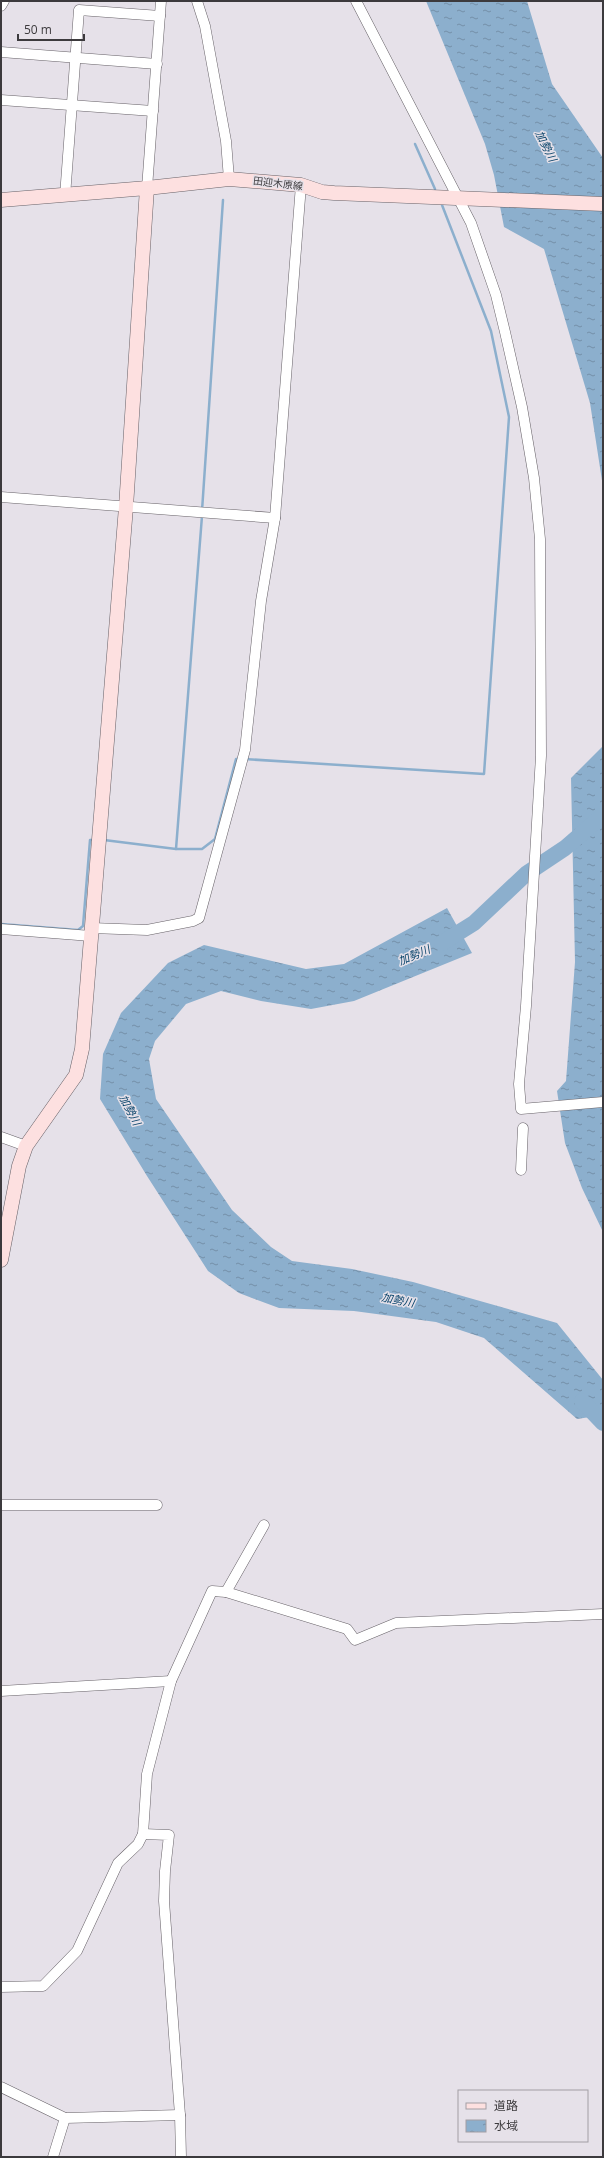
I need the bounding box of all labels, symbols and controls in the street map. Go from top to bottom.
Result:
scale bar [18,16,84,42]
text: 50 m [24,21,52,38]
water label: 加勢川 [532,128,561,165]
street label: 田迎木原線 [252,173,304,193]
water label: 加勢川 [396,941,433,968]
water label: 加勢川 [116,1092,145,1129]
water label: 加勢川 [380,1289,417,1310]
legend [458,2090,588,2142]
text: 道路 [494,2097,518,2114]
text: 水域 [494,2117,518,2134]

